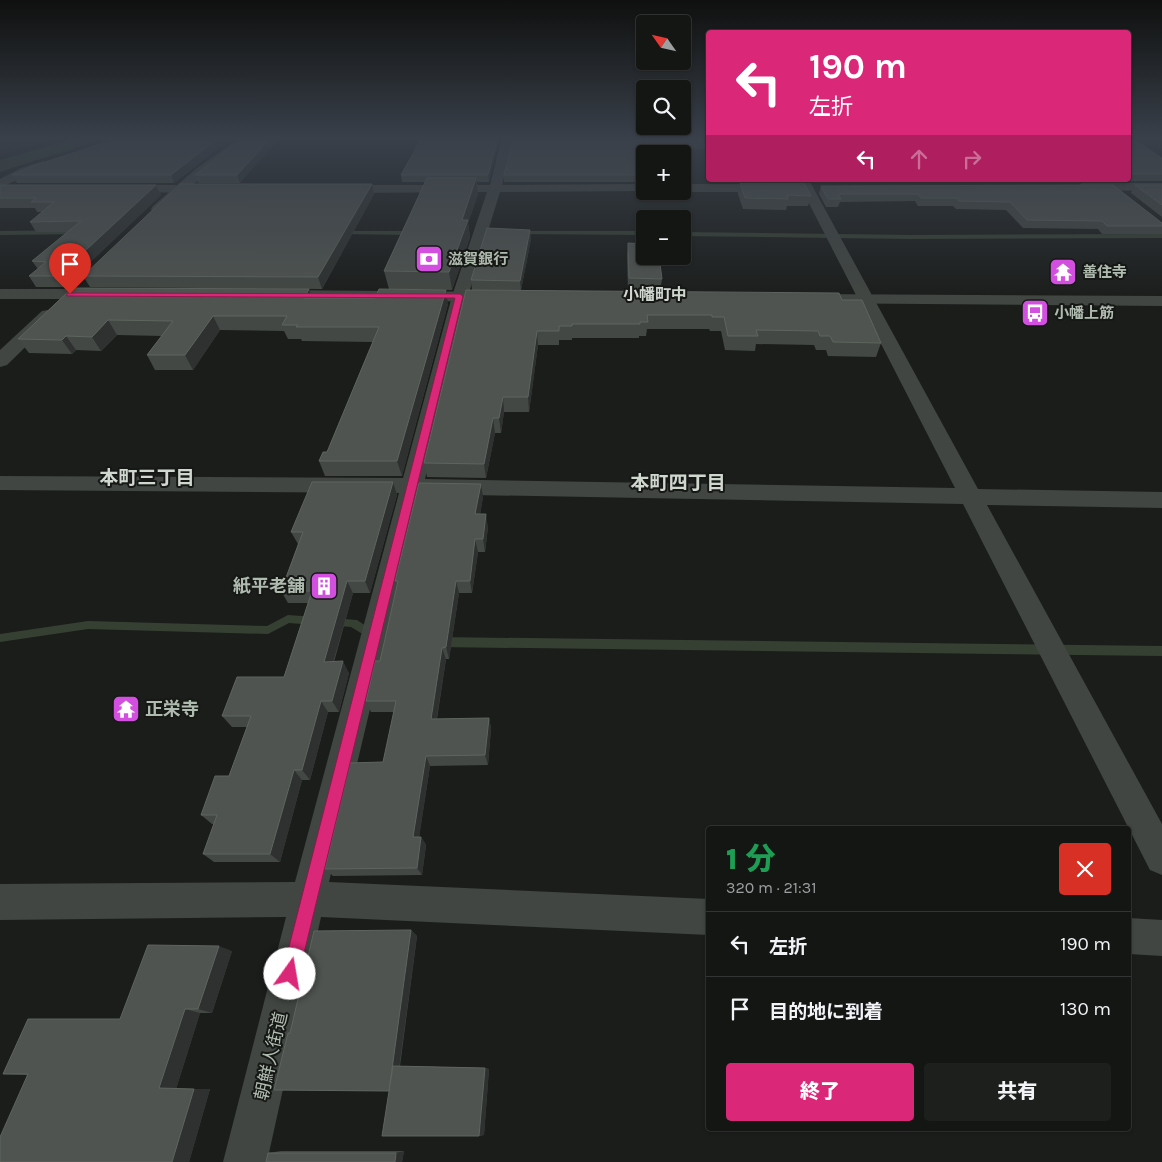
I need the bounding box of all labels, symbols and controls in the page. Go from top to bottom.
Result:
north arrow [636,15,691,70]
map controls [636,15,691,265]
text: 190 m [809,46,907,87]
icon: left [726,50,791,115]
button: search [636,80,691,135]
text: 左折 [809,94,853,120]
button: + [636,145,691,200]
icon: left [852,145,880,173]
icon: ahead [905,145,933,173]
icon: right [958,145,986,173]
button: − [636,210,691,265]
pin [49,243,91,294]
bank icon: 滋賀銀行 [414,244,444,274]
icon: arrive [56,250,84,278]
place label: 滋賀銀行 [448,250,508,268]
temple icon: 善住寺 [1048,257,1078,287]
place label: 善住寺 [1082,263,1127,281]
district label: 小幡町中 [623,285,687,304]
bus stop icon: 小幡上筋 [1020,298,1050,328]
place label: 小幡上筋 [1054,304,1114,322]
district label: 本町三丁目 [99,467,195,489]
district label: 本町四丁目 [630,472,726,494]
building icon: 紙平老舗 [309,571,339,601]
place label: 紙平老舗 [233,575,305,597]
temple icon: 正栄寺 [111,694,141,724]
place label: 正栄寺 [145,698,199,720]
text: 1 分 [726,841,776,877]
button: close [1059,843,1111,895]
text: 320 m · 21:31 [726,878,816,897]
icon: left [726,930,754,958]
text: 190 m [1060,933,1111,955]
text: 左折 [769,936,807,958]
position arrow [263,947,315,999]
icon: arrive [726,995,754,1023]
text: 130 m [1060,998,1111,1020]
text: 目的地に到着 [769,1001,883,1023]
street label: 朝鮮人街道 [250,1010,292,1102]
button: 終了 [726,1063,914,1121]
button: 共有 [924,1063,1111,1121]

